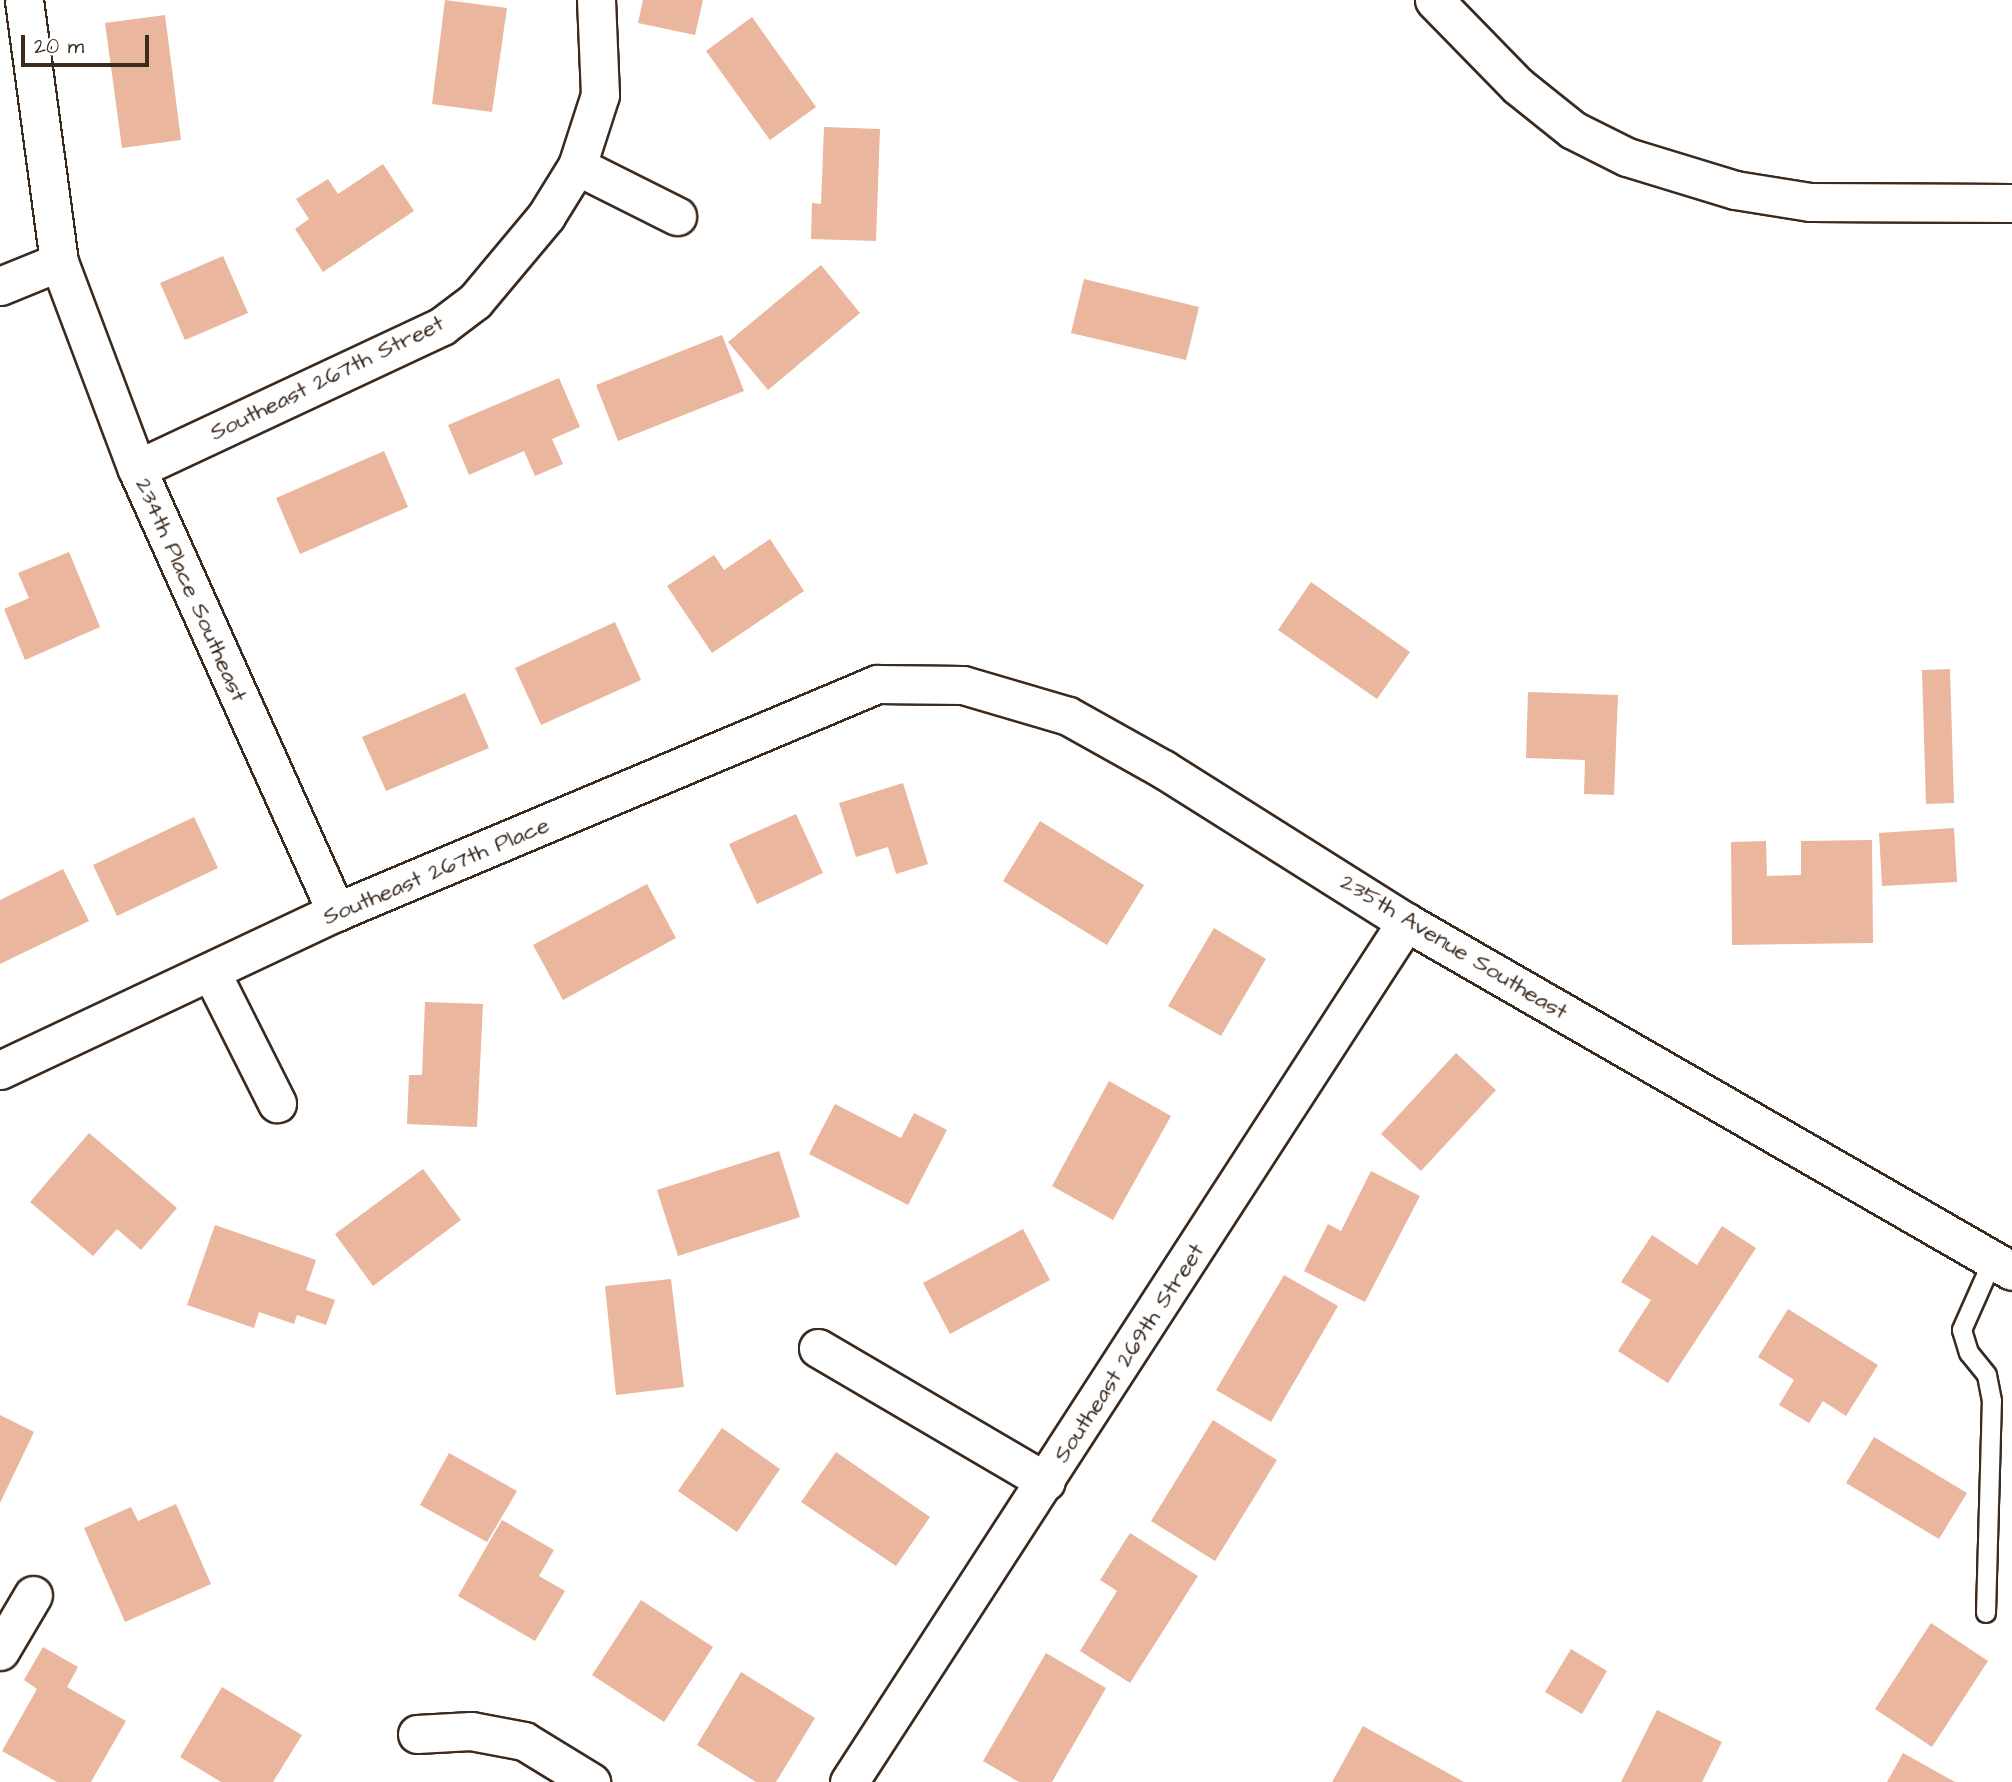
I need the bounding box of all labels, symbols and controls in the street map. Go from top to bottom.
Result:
scale bar [24,21,152,65]
text: 20 m [34,32,84,61]
street label: Southeast 267th Street [206,309,448,447]
street label: 234th Place Southeast [129,474,253,706]
street label: Southeast 267th Place [319,811,553,931]
street label: 235th Avenue Southeast [1335,868,1573,1026]
street label: Southeast 269th Street [1048,1238,1210,1468]

